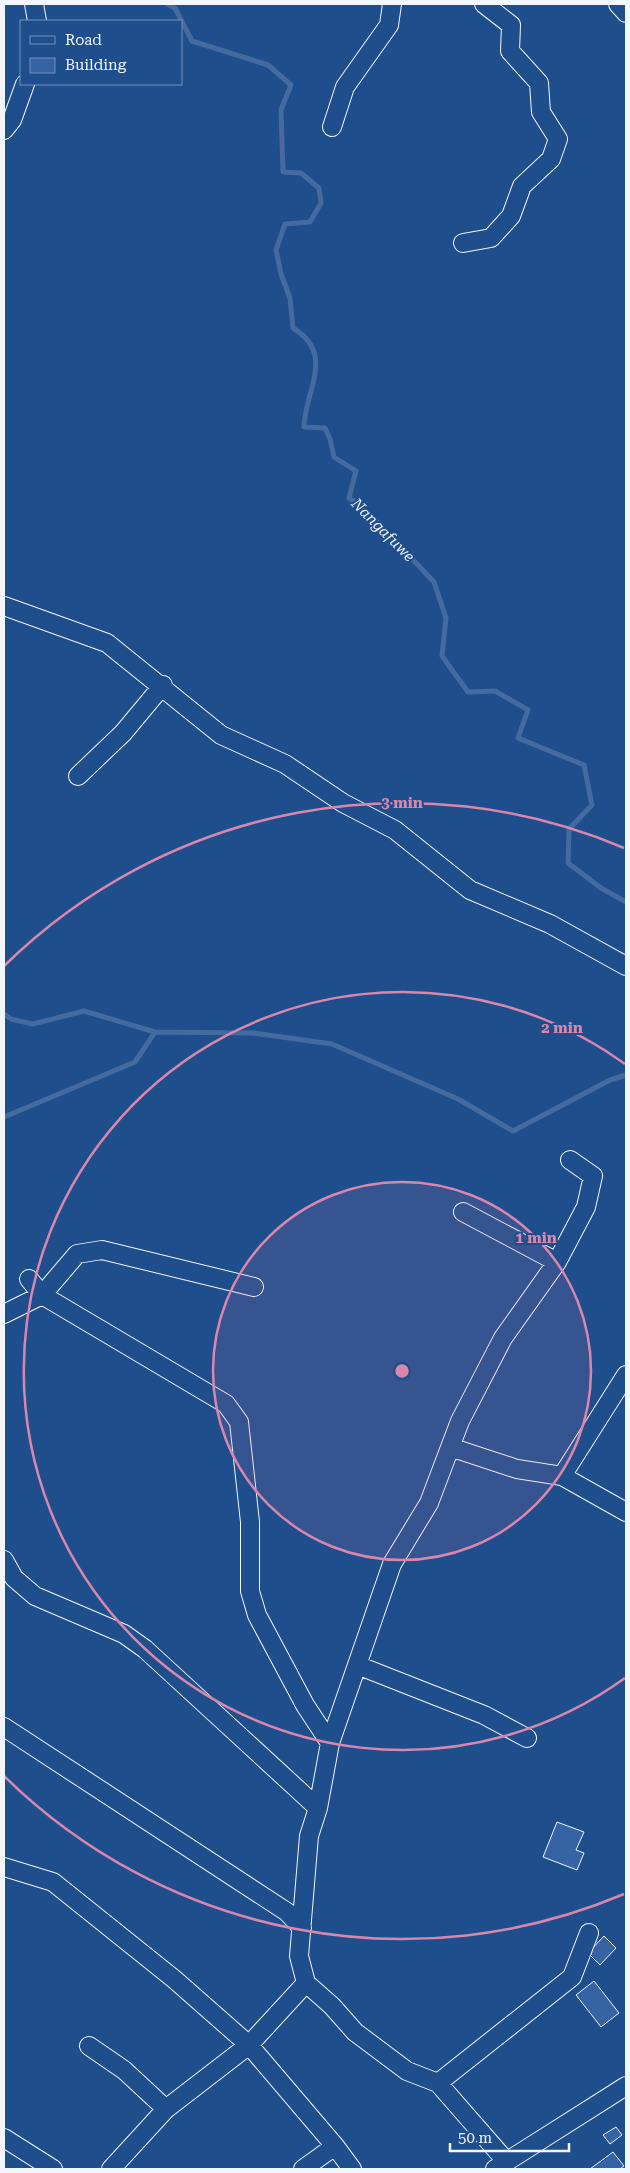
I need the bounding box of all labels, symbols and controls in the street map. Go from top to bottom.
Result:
legend [20,20,182,85]
text: Road [65,31,102,49]
text: Building [65,56,127,74]
water label: Nangafuwe [347,494,419,566]
text: 3 min [381,794,423,812]
text: 2 min [541,1019,583,1037]
text: 1 min [515,1229,557,1247]
centre of rings [393,1362,411,1380]
scale bar [450,2120,569,2152]
text: 50 m [458,2129,493,2147]

